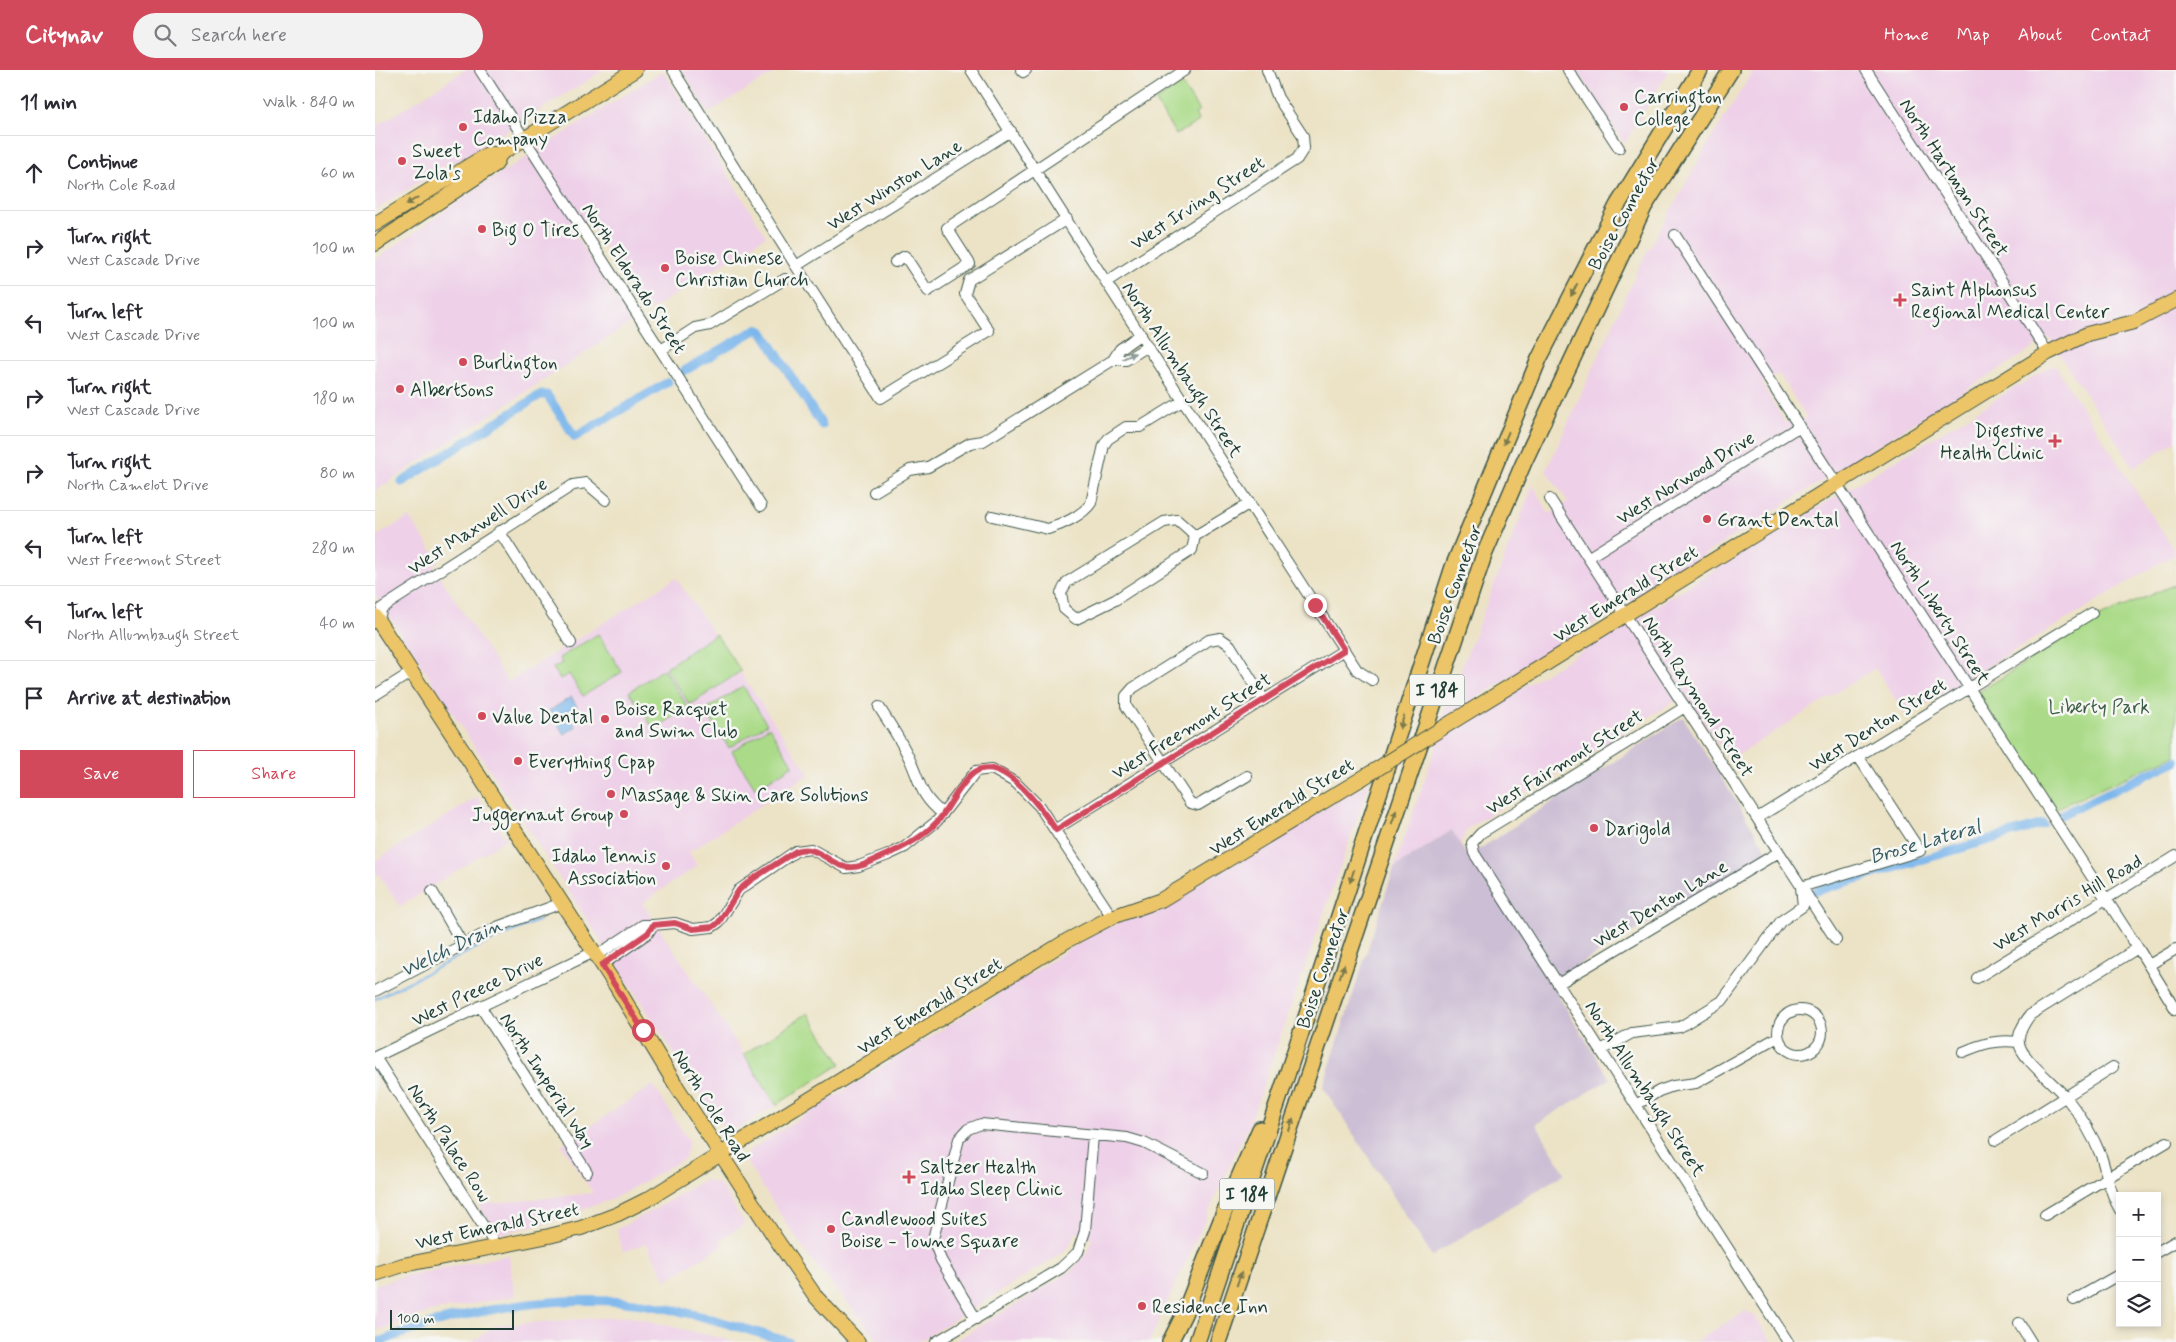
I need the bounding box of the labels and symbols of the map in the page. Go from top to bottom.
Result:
place label: Carrington College [1634,85,1722,133]
street label: North Hartman Street [1893,94,2014,262]
marker: Carrington College [1618,101,1630,113]
place label: Idaho Pizza Company [473,105,567,152]
marker: Idaho Pizza Company [457,121,469,133]
street label: West Winston Lane [822,134,967,237]
place label: Sweet Zola's [412,139,462,186]
street label: West Irving Street [1126,151,1270,257]
street label: Boise Connector [1583,153,1666,275]
marker: Sweet Zola's [396,155,408,167]
one-way arrow [406,196,419,206]
street label: North Eldorado Street [576,199,692,359]
place label: Big O Tires [492,218,579,246]
marker: Big O Tires [476,223,488,235]
place label: Boise Chinese Christian Church [675,246,809,293]
marker: Boise Chinese Christian Church [659,262,671,274]
street label: North Allumbaugh Street [1113,277,1248,464]
place label: Saint Alphonsus Regional Medical Center [1911,278,2109,328]
one-way arrow [1570,283,1578,297]
marker: Saint Alphonsus Regional Medical Center [1893,293,1907,307]
place label: Burlington [473,351,558,379]
one-way arrow [1122,352,1136,360]
marker: Burlington [457,356,469,368]
place label: Albertsons [410,378,494,403]
marker: Albertsons [394,383,406,395]
place label: Digestive Health Clinic [1940,419,2044,466]
street label: West Norwood Drive [1612,426,1760,531]
one-way arrow [1502,431,1510,446]
marker: Digestive Health Clinic [2048,434,2062,448]
street label: West Maxwell Drive [403,472,552,581]
place label: Grant Dental [1717,508,1839,533]
marker: Grant Dental [1701,513,1713,525]
street label: Boise Connector [1422,521,1489,648]
street label: North Liberty Street [1884,536,1996,690]
street label: West Emerald Street [1549,540,1703,649]
route end [1304,594,1327,617]
street label: North Raymond Street [1636,611,1759,782]
street label: West Freemont Street [1107,667,1276,786]
street label: West Denton Street [1804,673,1951,778]
road number: I 184 [1409,674,1465,706]
park label: Liberty Park [2048,695,2150,720]
place label: Boise Racquet and Swim Club [615,697,738,744]
street label: West Fairmont Street [1481,704,1648,821]
place label: Value Dental [492,705,593,730]
marker: Value Dental [476,710,488,722]
marker: Boise Racquet and Swim Club [599,713,611,725]
one-way arrow [1398,714,1405,729]
place label: Everything Cpap [528,750,655,778]
street label: West Emerald Street [1205,753,1359,862]
marker: Everything Cpap [512,755,524,767]
place label: Massage & Skin Care Solutions [621,783,869,809]
marker: Massage & Skin Care Solutions [605,788,617,800]
place label: Juggernaut Group [472,803,614,831]
marker: Juggernaut Group [618,808,630,820]
one-way arrow [1390,809,1398,824]
water label: Brose Lateral [1867,813,1986,871]
place label: Darigold [1604,817,1671,844]
marker: Darigold [1588,822,1600,834]
place label: Idaho Tennis Association [551,844,657,891]
street label: West Morris Hill Road [1988,849,2147,958]
street label: West Denton Lane [1589,854,1732,954]
marker: Idaho Tennis Association [660,860,672,872]
one-way arrow [1348,869,1355,884]
street label: Boise Connector [1291,905,1356,1032]
water label: Welch Drain [396,912,507,985]
street label: West Preece Drive [408,948,548,1033]
street label: West Emerald Street [853,952,1007,1061]
one-way arrow [1339,963,1347,978]
street label: North Allumbaugh Street [1576,996,1711,1183]
street label: North Imperial Way [493,1008,600,1154]
route start [632,1019,655,1042]
street label: North Cole Road [666,1045,755,1167]
street label: North Palace Row [401,1079,496,1207]
one-way arrow [1287,1117,1295,1132]
place label: Saltzer Health Idaho Sleep Clinic [920,1155,1063,1202]
marker: Saltzer Health Idaho Sleep Clinic [902,1170,916,1184]
road number: I 184 [1219,1178,1275,1210]
street label: West Emerald Street [413,1197,581,1256]
place label: Candlewood Suites Boise - Towne Square [841,1207,1019,1254]
marker: Candlewood Suites Boise - Towne Square [825,1223,837,1235]
one-way arrow [1235,1271,1243,1286]
place label: Residence Inn [1152,1295,1268,1320]
marker: Residence Inn [1136,1300,1148,1312]
scale bar [390,1307,514,1330]

